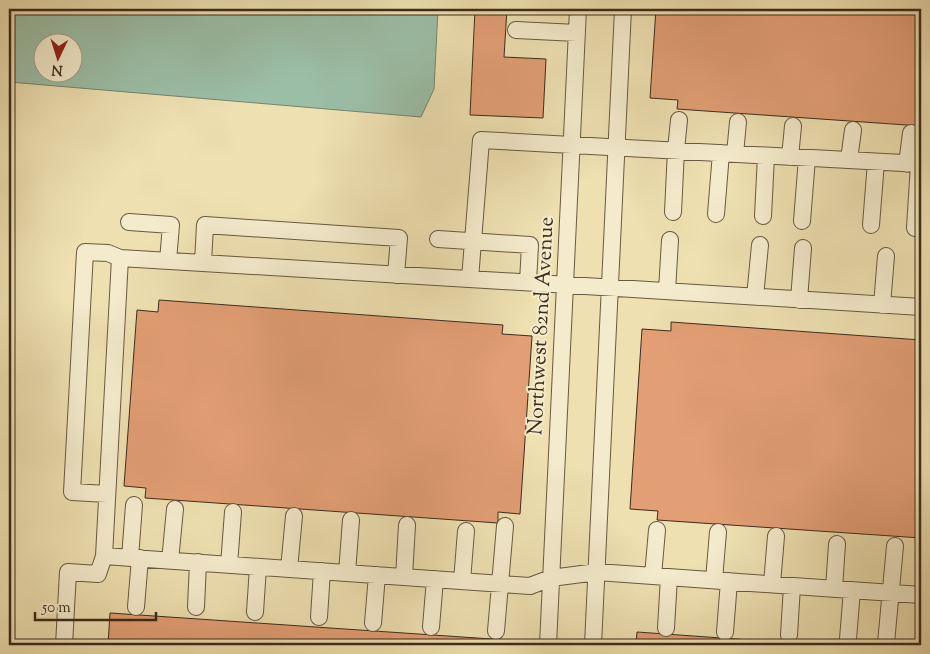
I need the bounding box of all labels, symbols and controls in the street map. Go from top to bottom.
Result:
north arrow [32,32,82,82]
text: N [51,59,64,79]
street label: Northwest 82nd Avenue [521,216,563,436]
scale bar [35,589,156,621]
text: 50 m [41,598,71,619]

